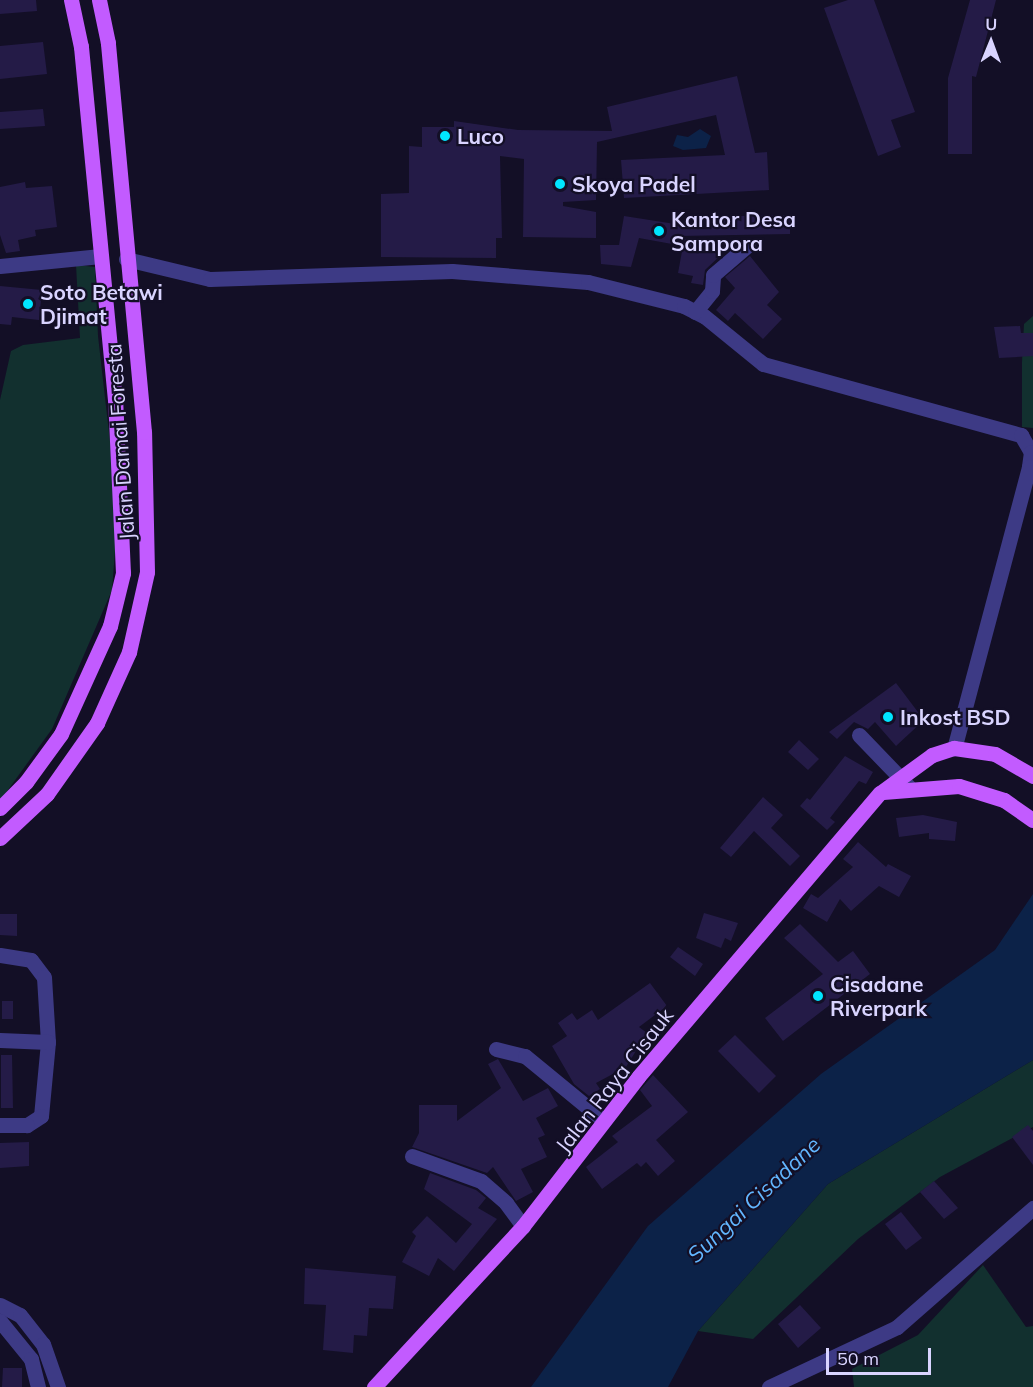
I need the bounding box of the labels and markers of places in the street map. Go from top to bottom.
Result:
place label: Luco [457,123,504,149]
marker: Luco [438,129,452,143]
place label: Skoya Padel [572,171,696,197]
marker: Skoya Padel [553,177,567,191]
place label: Kantor Desa Sampora [671,206,796,256]
marker: Kantor Desa Sampora [652,224,666,238]
place label: Soto Betawi Djimat [40,279,163,329]
marker: Soto Betawi Djimat [21,297,35,311]
place label: Inkost BSD [900,704,1011,730]
marker: Inkost BSD [881,710,895,724]
place label: Cisadane Riverpark [830,971,927,1021]
marker: Cisadane Riverpark [811,989,825,1003]

